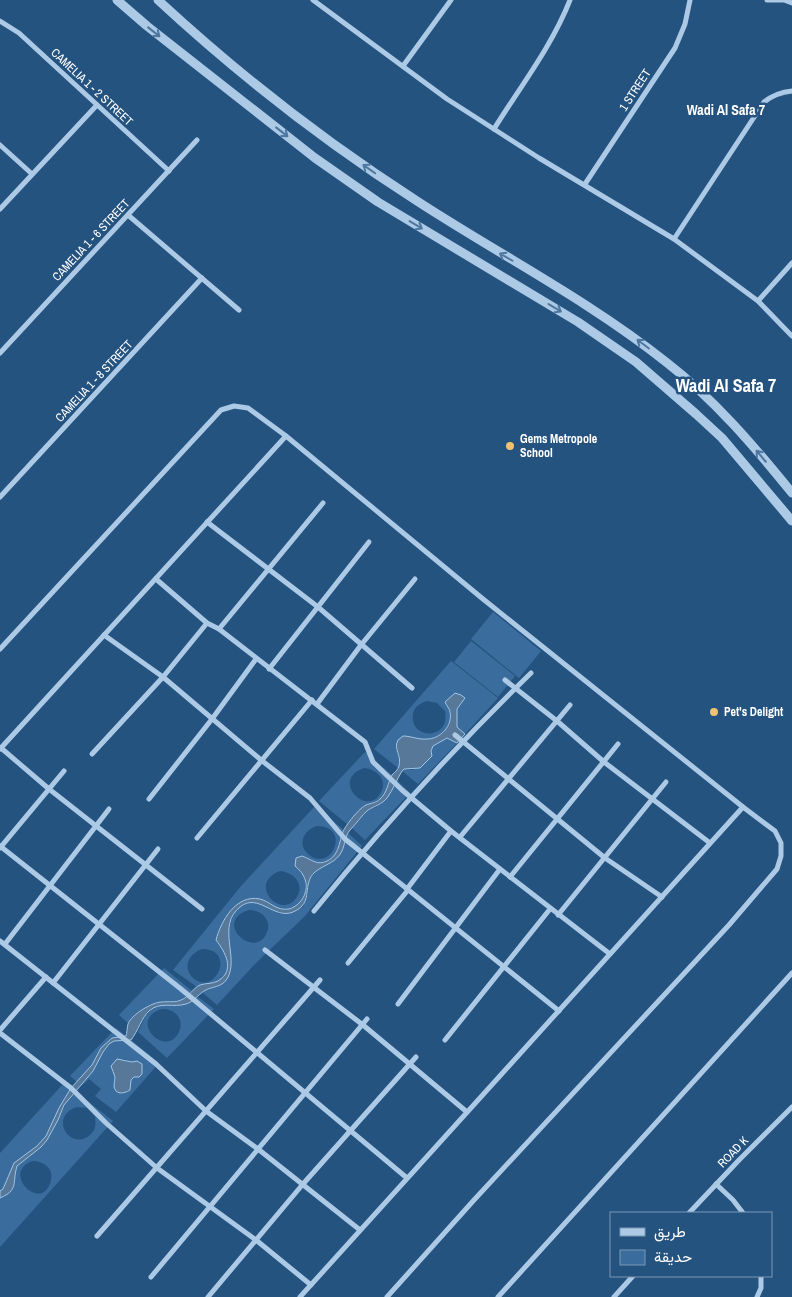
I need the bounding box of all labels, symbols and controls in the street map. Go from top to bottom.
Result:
one-way arrow [147,27,161,37]
street label: CAMELIA 1 - 2 STREET [48,45,136,129]
street label: 1 STREET [615,66,655,114]
district label: Wadi Al Safa 7 [687,101,766,119]
one-way arrow [275,127,288,138]
one-way arrow [363,164,377,174]
street label: CAMELIA 1 - 6 STREET [49,196,133,284]
one-way arrow [408,220,422,230]
one-way arrow [500,251,514,261]
one-way arrow [547,304,561,314]
street label: CAMELIA 1 - 8 STREET [52,337,136,425]
one-way arrow [636,339,650,349]
district label: Wadi Al Safa 7 [676,373,776,398]
place label: Gems Metropole School [520,431,598,461]
marker: Gems Metropole School [504,440,516,452]
one-way arrow [755,449,767,462]
place label: Pet's Delight [724,704,784,720]
marker: Pet's Delight [708,706,720,718]
street label: ROAD K [714,1133,752,1171]
legend [610,1212,772,1277]
text: طريق [654,1221,686,1242]
text: حديقة [654,1246,692,1267]

